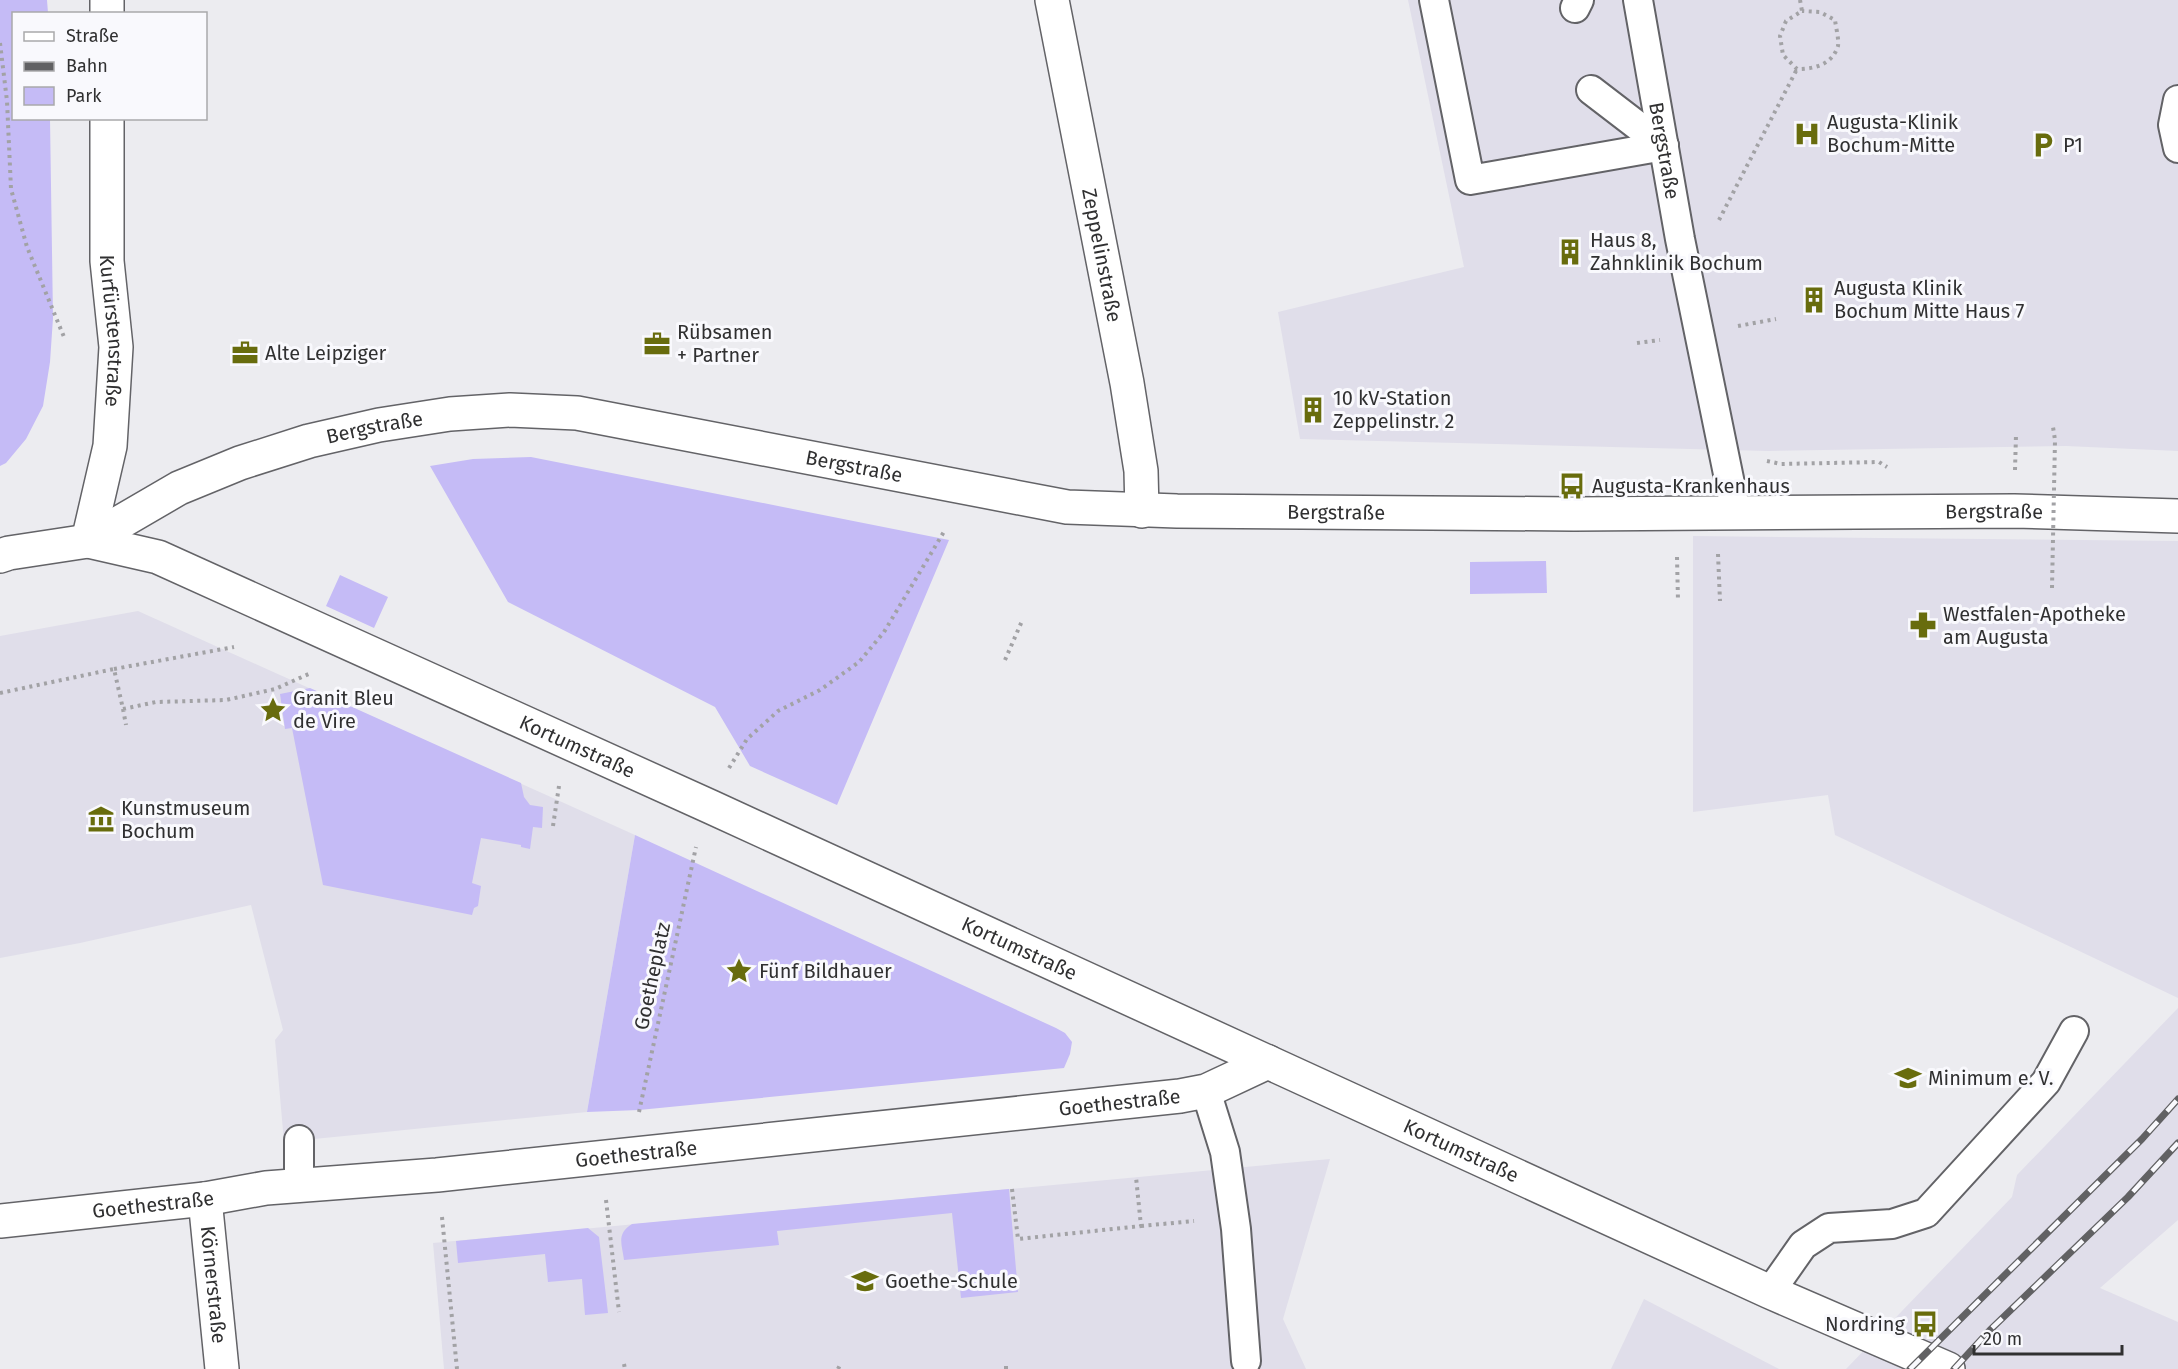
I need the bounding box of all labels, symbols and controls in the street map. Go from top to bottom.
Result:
legend [12,12,207,120]
text: Straße [66,25,119,47]
text: Bahn [66,55,108,77]
text: Park [66,85,102,107]
street label: Bergstraße [1644,100,1685,201]
place label: Augusta-Klinik Bochum-Mitte [1827,110,1959,157]
hospital icon: Augusta-Klinik Bochum-Mitte [1792,119,1822,149]
parking icon: P1 [2028,130,2058,160]
place label: P1 [2063,133,2083,157]
street label: Zeppelinstraße [1077,186,1127,324]
place label: Haus 8, Zahnklinik Bochum [1590,228,1763,275]
building icon: Haus 8, Zahnklinik Bochum [1555,237,1585,267]
street label: Kurfürstenstraße [95,255,128,408]
place label: Augusta Klinik Bochum Mitte Haus 7 [1834,276,2024,323]
building icon: Augusta Klinik Bochum Mitte Haus 7 [1799,285,1829,315]
place label: Rübsamen + Partner [677,320,772,367]
office icon: Rübsamen + Partner [642,329,672,359]
office icon: Alte Leipziger [230,338,260,368]
place label: Alte Leipziger [265,341,387,365]
place label: 10 kV-Station Zeppelinstr. 2 [1333,386,1454,433]
building icon: 10 kV-Station Zeppelinstr. 2 [1298,395,1328,425]
street label: Bergstraße [324,406,424,449]
street label: Bergstraße [804,445,904,487]
bus stop icon: Augusta-Krankenhaus [1557,471,1587,501]
place label: Augusta-Krankenhaus [1592,474,1790,498]
street label: Bergstraße [1945,499,2043,524]
street label: Bergstraße [1287,500,1385,525]
place label: Westfalen-Apotheke am Augusta [1943,602,2126,649]
pharmacy icon: Westfalen-Apotheke am Augusta [1908,610,1938,640]
place label: Granit Bleu de Vire [293,686,394,733]
place icon: Granit Bleu de Vire [258,695,288,725]
street label: Kortumstraße [516,710,639,783]
place label: Kunstmuseum Bochum [121,796,250,843]
museum icon: Kunstmuseum Bochum [86,804,116,834]
street label: Kortumstraße [958,911,1081,985]
street label: Goetheplatz [629,920,675,1032]
place icon: Fünf Bildhauer [724,956,754,986]
place label: Fünf Bildhauer [759,959,892,983]
school or university icon: Minimum e. V. [1893,1063,1923,1093]
place label: Minimum e. V. [1928,1066,2054,1090]
street label: Goethestraße [1057,1084,1182,1121]
street label: Kortumstraße [1400,1114,1523,1187]
street label: Goethestraße [574,1135,698,1172]
street label: Goethestraße [91,1186,216,1223]
street label: Körnerstraße [196,1225,231,1345]
school or university icon: Goethe-Schule [850,1266,880,1296]
place label: Goethe-Schule [885,1269,1018,1293]
bus stop icon: Nordring [1910,1309,1940,1339]
place label: Nordring [1825,1312,1906,1336]
scale bar [1974,1318,2122,1356]
text: 20 m [1983,1328,2022,1350]

